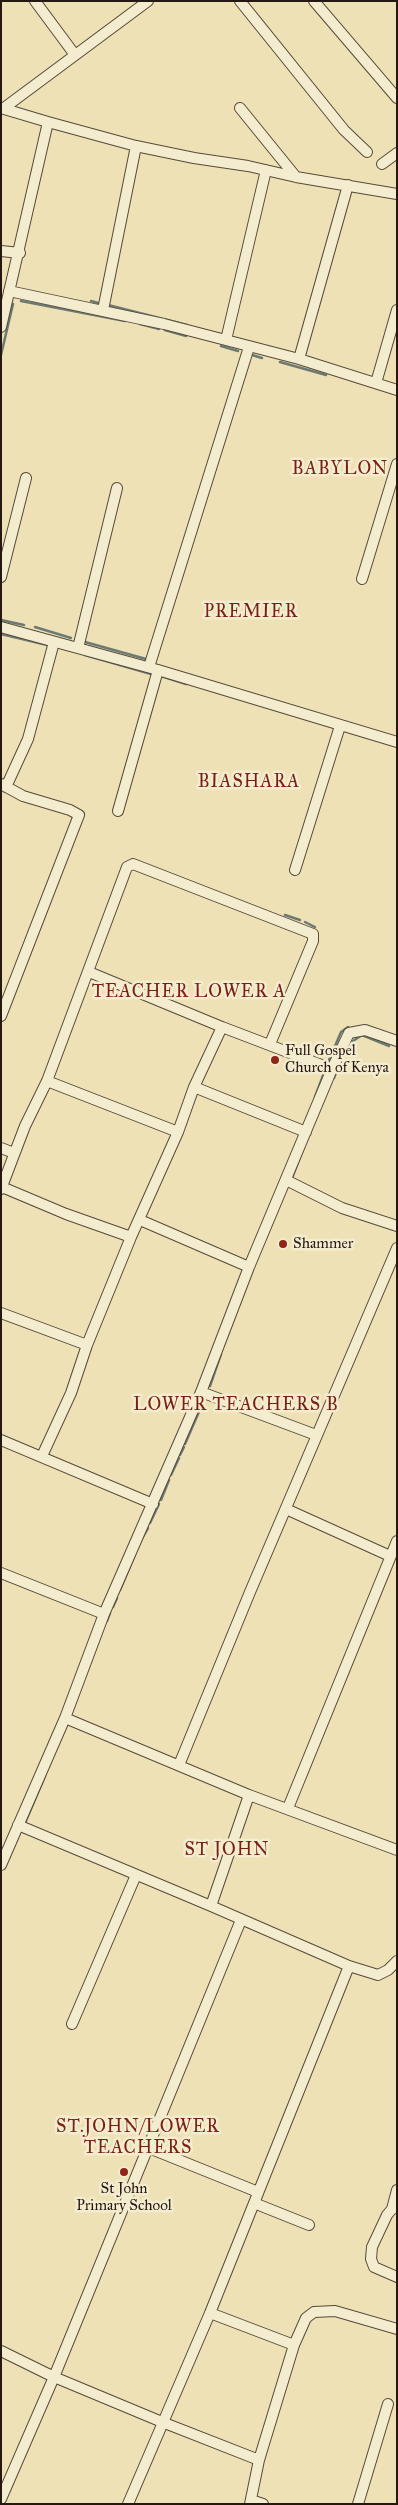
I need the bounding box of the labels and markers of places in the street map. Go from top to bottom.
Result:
place label: Full Gospel Church of Kenya [285,1042,389,1077]
marker: Full Gospel Church of Kenya [269,1054,281,1066]
place label: Shammer [293,1235,353,1253]
marker: Shammer [277,1238,289,1250]
marker: St John Primary School [118,2166,130,2178]
place label: St John Primary School [76,2180,172,2215]

